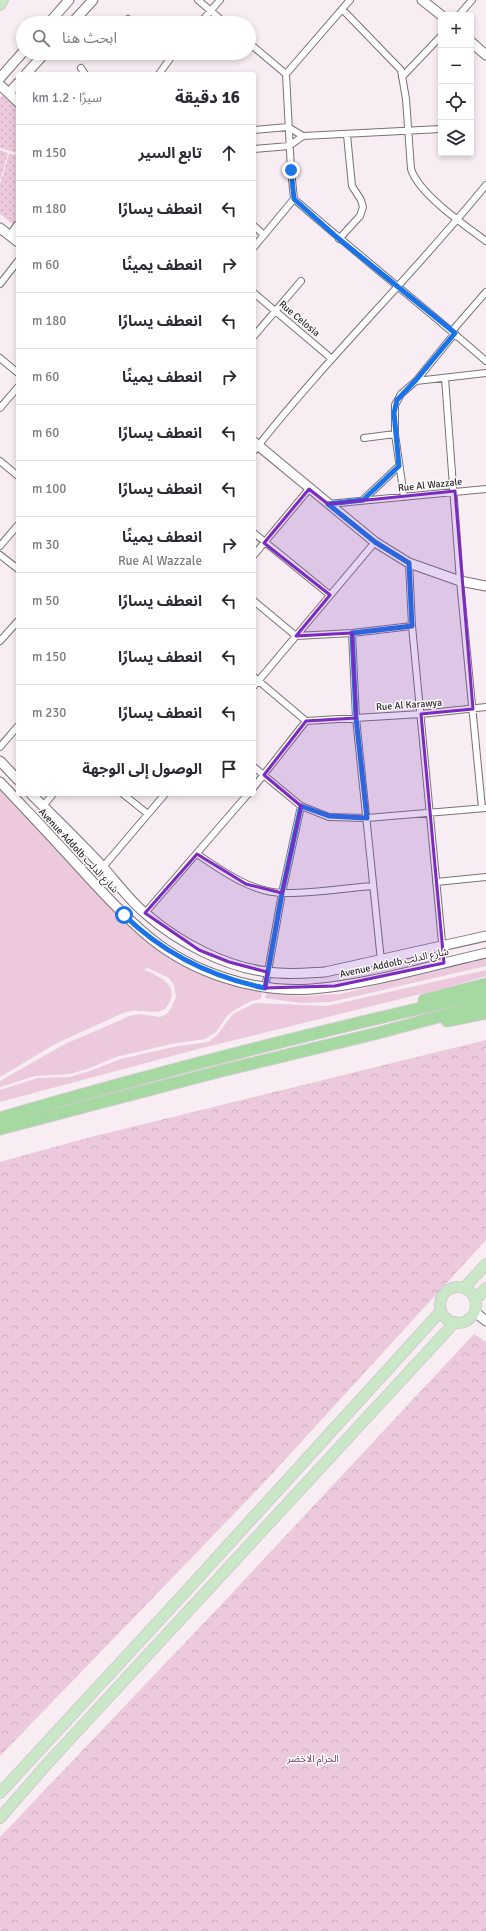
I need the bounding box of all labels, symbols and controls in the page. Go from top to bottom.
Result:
map controls [438,12,474,156]
button: + [438,12,474,48]
search box [16,16,256,60]
icon: search [30,27,52,49]
text: ابحث هنا [62,29,117,47]
button: − [438,48,474,84]
button: locate [438,84,474,120]
text: 16 دقيقة [175,87,240,108]
text: سيرًا · 1.2 km [32,90,102,106]
button: layers [438,120,474,156]
icon: ahead [218,142,240,164]
text: تابع السير [139,144,202,162]
text: 150 m [32,145,66,161]
route end [282,161,300,179]
icon: left [218,198,240,220]
text: انعطف يسارًا [118,200,202,218]
text: 180 m [32,201,66,217]
icon: right [218,254,240,276]
text: انعطف يمينًا [122,256,202,274]
text: 60 m [32,257,59,273]
street label: Rue Celosia [276,298,322,339]
icon: left [218,310,240,332]
text: انعطف يسارًا [118,312,202,330]
text: 180 m [32,313,66,329]
icon: right [218,366,240,388]
text: انعطف يمينًا [122,368,202,386]
text: 60 m [32,369,59,385]
icon: left [218,422,240,444]
text: انعطف يسارًا [118,424,202,442]
text: 60 m [32,425,59,441]
street label: Rue Al Wazzale [397,476,463,494]
icon: left [218,478,240,500]
text: انعطف يسارًا [118,480,202,498]
text: 100 m [32,481,66,497]
text: انعطف يمينًا [122,528,202,546]
icon: right [218,534,240,556]
text: 30 m [32,537,59,553]
text: Rue Al Wazzale [118,553,202,569]
icon: left [218,590,240,612]
text: انعطف يسارًا [118,592,202,610]
text: 50 m [32,593,59,609]
icon: left [218,646,240,668]
text: انعطف يسارًا [118,648,202,666]
text: 150 m [32,649,66,665]
street label: Rue Al Karawya [376,697,442,713]
icon: left [218,702,240,724]
text: انعطف يسارًا [118,704,202,722]
text: 230 m [32,705,66,721]
icon: arrive [218,758,240,780]
text: الوصول إلى الوجهة [82,760,202,778]
street label: Avenue Addolb شارع الدلب [35,806,121,896]
route start [115,906,133,924]
street label: Avenue Addolb شارع الدلب [339,946,450,981]
park label: الحزام الاخضر [286,1753,339,1767]

